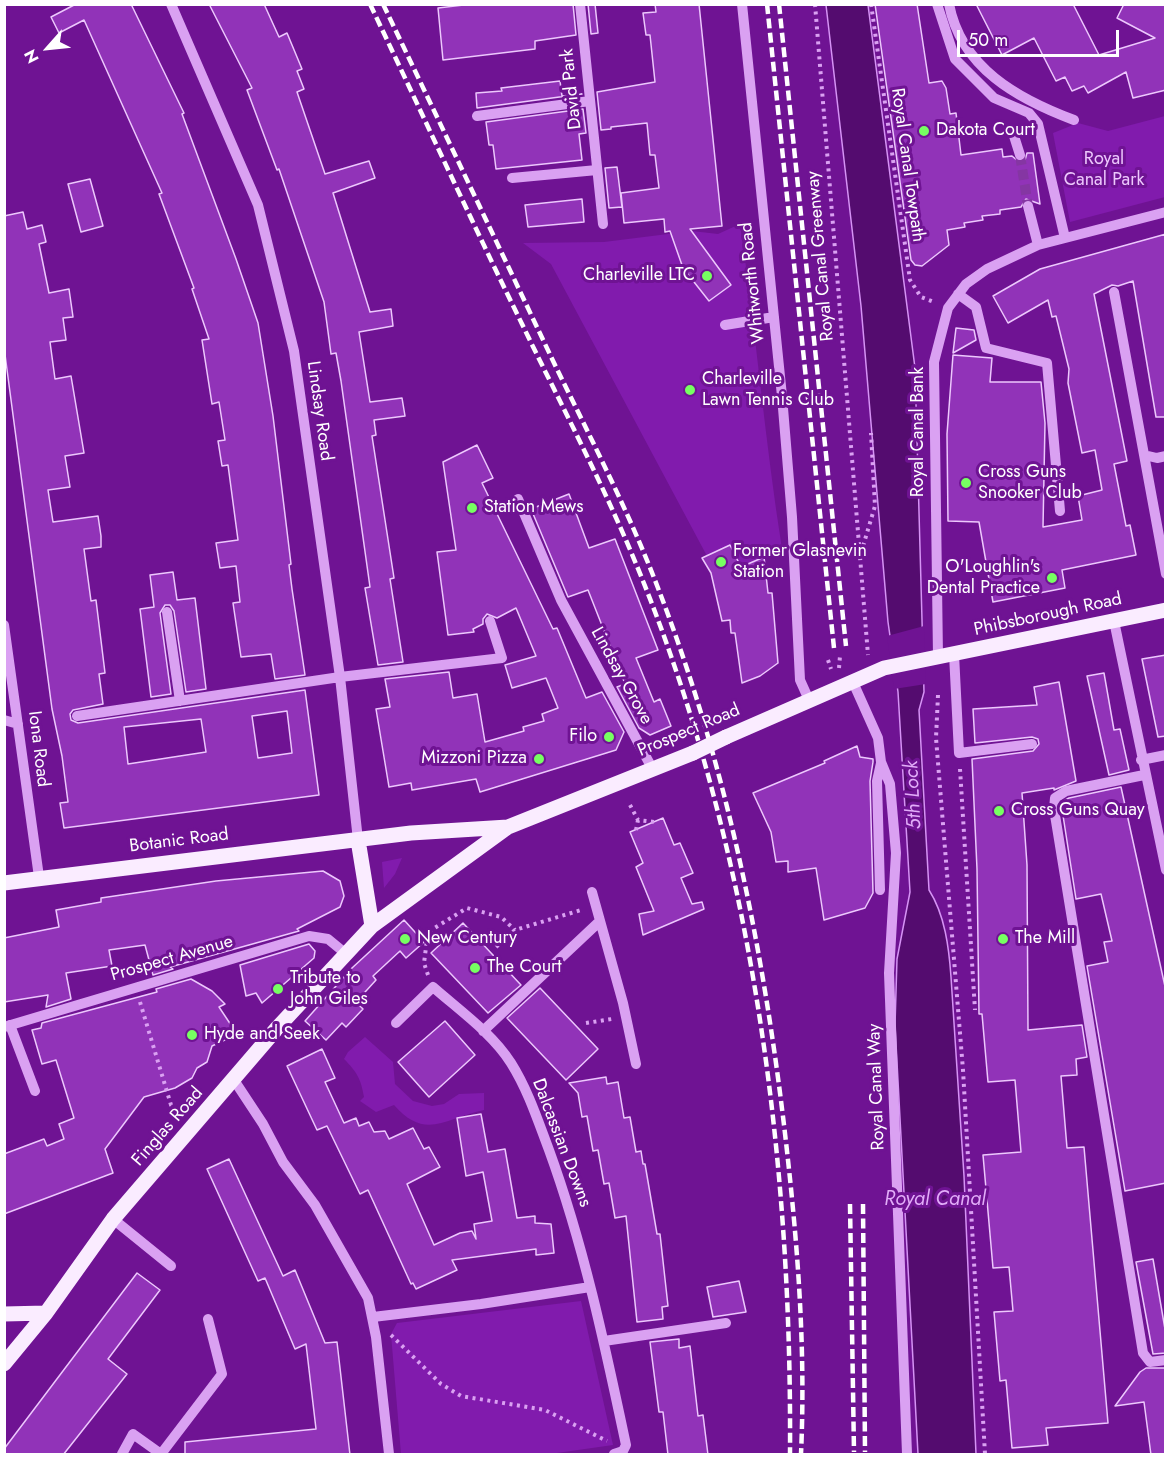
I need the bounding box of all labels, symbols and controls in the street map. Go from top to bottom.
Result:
north arrow [18,18,78,78]
scale bar [960,18,1122,56]
text: 50 m [968,27,1008,53]
text: N [18,46,45,67]
street label: David Park [557,48,587,130]
street label: Royal Canal Towpath [885,87,929,243]
place label: Dakota Court [936,120,1035,142]
marker: Dakota Court [917,124,931,138]
park label: Royal Canal Park [1064,149,1144,192]
street label: Royal Canal Greenway [803,170,839,342]
street label: Whitworth Road [736,221,770,345]
place label: Charleville LTC [583,265,695,287]
marker: Charleville LTC [700,269,714,283]
street label: Lindsay Road [301,360,337,462]
street label: Royal Canal Bank [908,367,930,497]
place label: Charleville Lawn Tennis Club [702,369,834,412]
marker: Charleville Lawn Tennis Club [683,383,697,397]
place label: Cross Guns Snooker Club [978,462,1082,504]
marker: Cross Guns Snooker Club [959,476,973,490]
place label: Station Mews [484,497,584,519]
marker: Station Mews [465,501,479,515]
place label: Former Glasnevin Station [733,541,867,584]
marker: Former Glasnevin Station [714,555,728,569]
place label: O'Loughlin's Dental Practice [927,557,1040,600]
marker: O'Loughlin's Dental Practice [1045,571,1059,585]
street label: Phibsborough Road [972,589,1124,641]
street label: Lindsay Grove [585,624,657,728]
street label: Prospect Road [635,700,743,762]
street label: Iona Road [23,710,53,788]
place label: Filo [569,726,597,748]
marker: Filo [602,730,616,744]
place label: Mizzoni Pizza [421,748,527,770]
marker: Mizzoni Pizza [532,752,546,766]
water label: 5th Lock [900,760,928,830]
place label: Cross Guns Quay [1011,800,1145,822]
marker: Cross Guns Quay [992,804,1006,818]
street label: Botanic Road [128,824,230,858]
place label: New Century [417,928,517,950]
place label: The Mill [1015,928,1075,950]
street label: Prospect Avenue [108,931,236,987]
marker: New Century [398,932,412,946]
marker: The Mill [996,932,1010,946]
place label: The Court [487,957,562,979]
marker: The Court [468,961,482,975]
place label: Tribute to John Giles [290,968,368,1010]
marker: Tribute to John Giles [271,982,285,996]
street label: Royal Canal Way [864,1023,890,1151]
place label: Hyde and Seek [204,1024,320,1046]
marker: Hyde and Seek [185,1028,199,1042]
street label: Dalcassian Downs [527,1076,595,1210]
street label: Finglas Road [128,1083,208,1171]
water label: Royal Canal [884,1188,986,1212]

